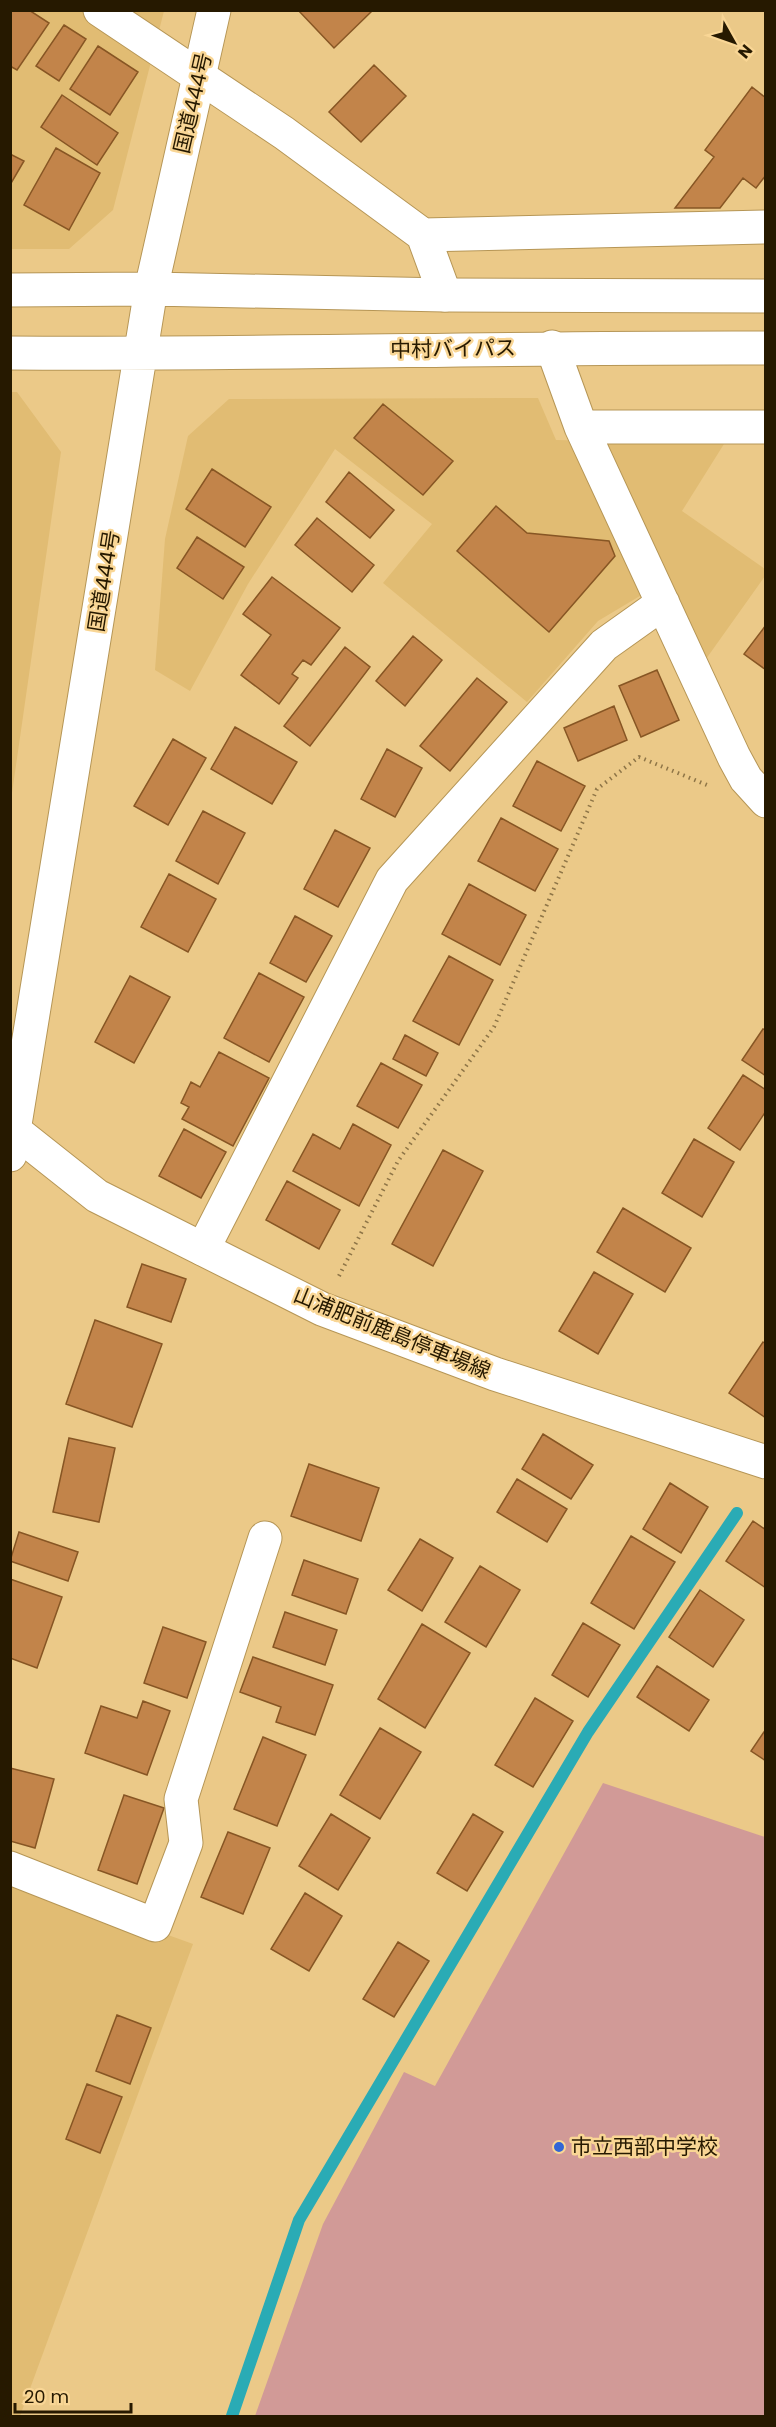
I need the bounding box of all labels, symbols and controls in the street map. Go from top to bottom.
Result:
north arrow [704,12,764,72]
text: N [732,39,758,63]
street label: 国道444号 [167,50,218,156]
street label: 中村バイパス [390,333,516,364]
street label: 国道444号 [81,528,126,634]
street label: 山浦肥前鹿島停車場線 [289,1280,495,1385]
place label: 市立西部中学校 [571,2132,718,2161]
marker: 市立西部中学校 [552,2140,566,2154]
scale bar [15,2376,130,2414]
text: 20 m [24,2384,69,2409]

